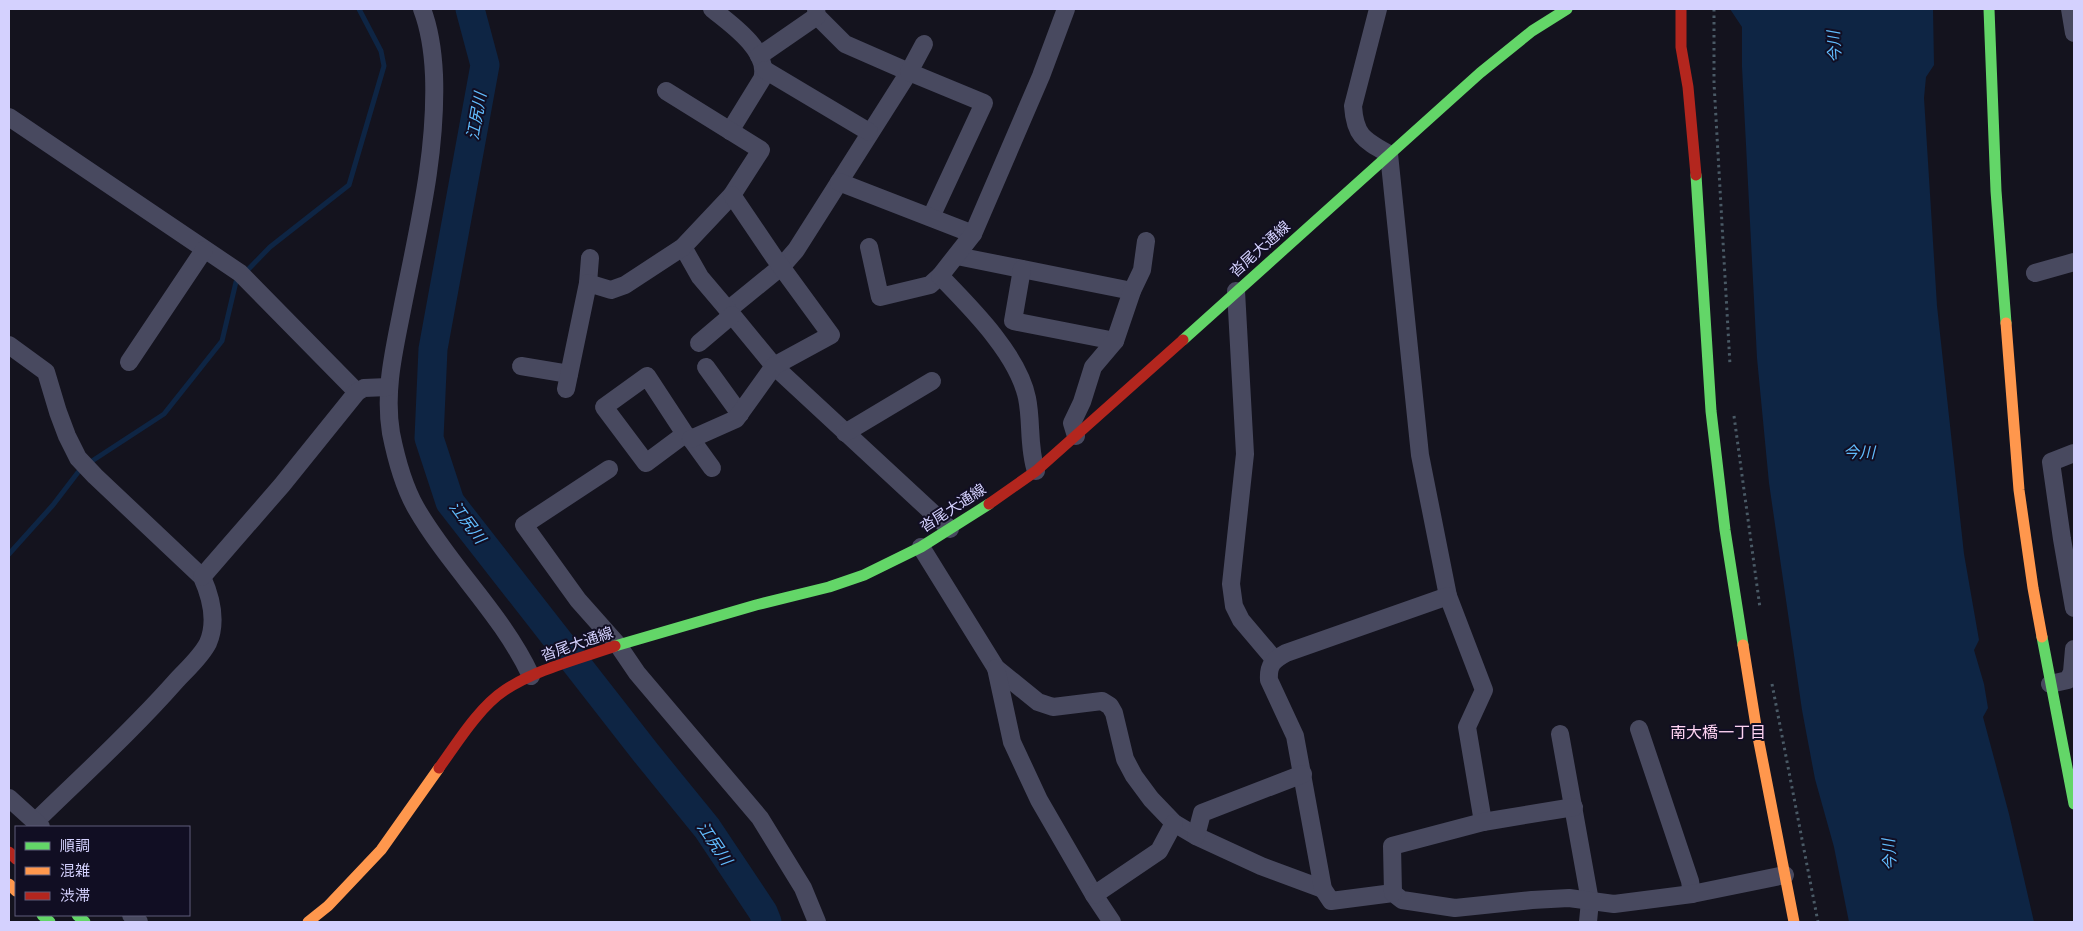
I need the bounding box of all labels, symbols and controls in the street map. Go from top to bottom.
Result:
water label: 今川 [1822,28,1846,64]
water label: 江尻川 [461,88,491,142]
street label: 沓尾大通線 [1225,216,1295,282]
water label: 今川 [1843,441,1877,463]
street label: 沓尾大通線 [916,478,990,537]
water label: 江尻川 [445,496,492,549]
street label: 沓尾大通線 [538,621,616,666]
district label: 南大橋一丁目 [1670,721,1766,743]
water label: 江尻川 [692,817,739,871]
legend [15,826,190,916]
text: 順調 [60,835,90,856]
water label: 今川 [1877,836,1901,872]
text: 混雑 [60,860,90,881]
text: 渋滞 [60,885,90,906]

